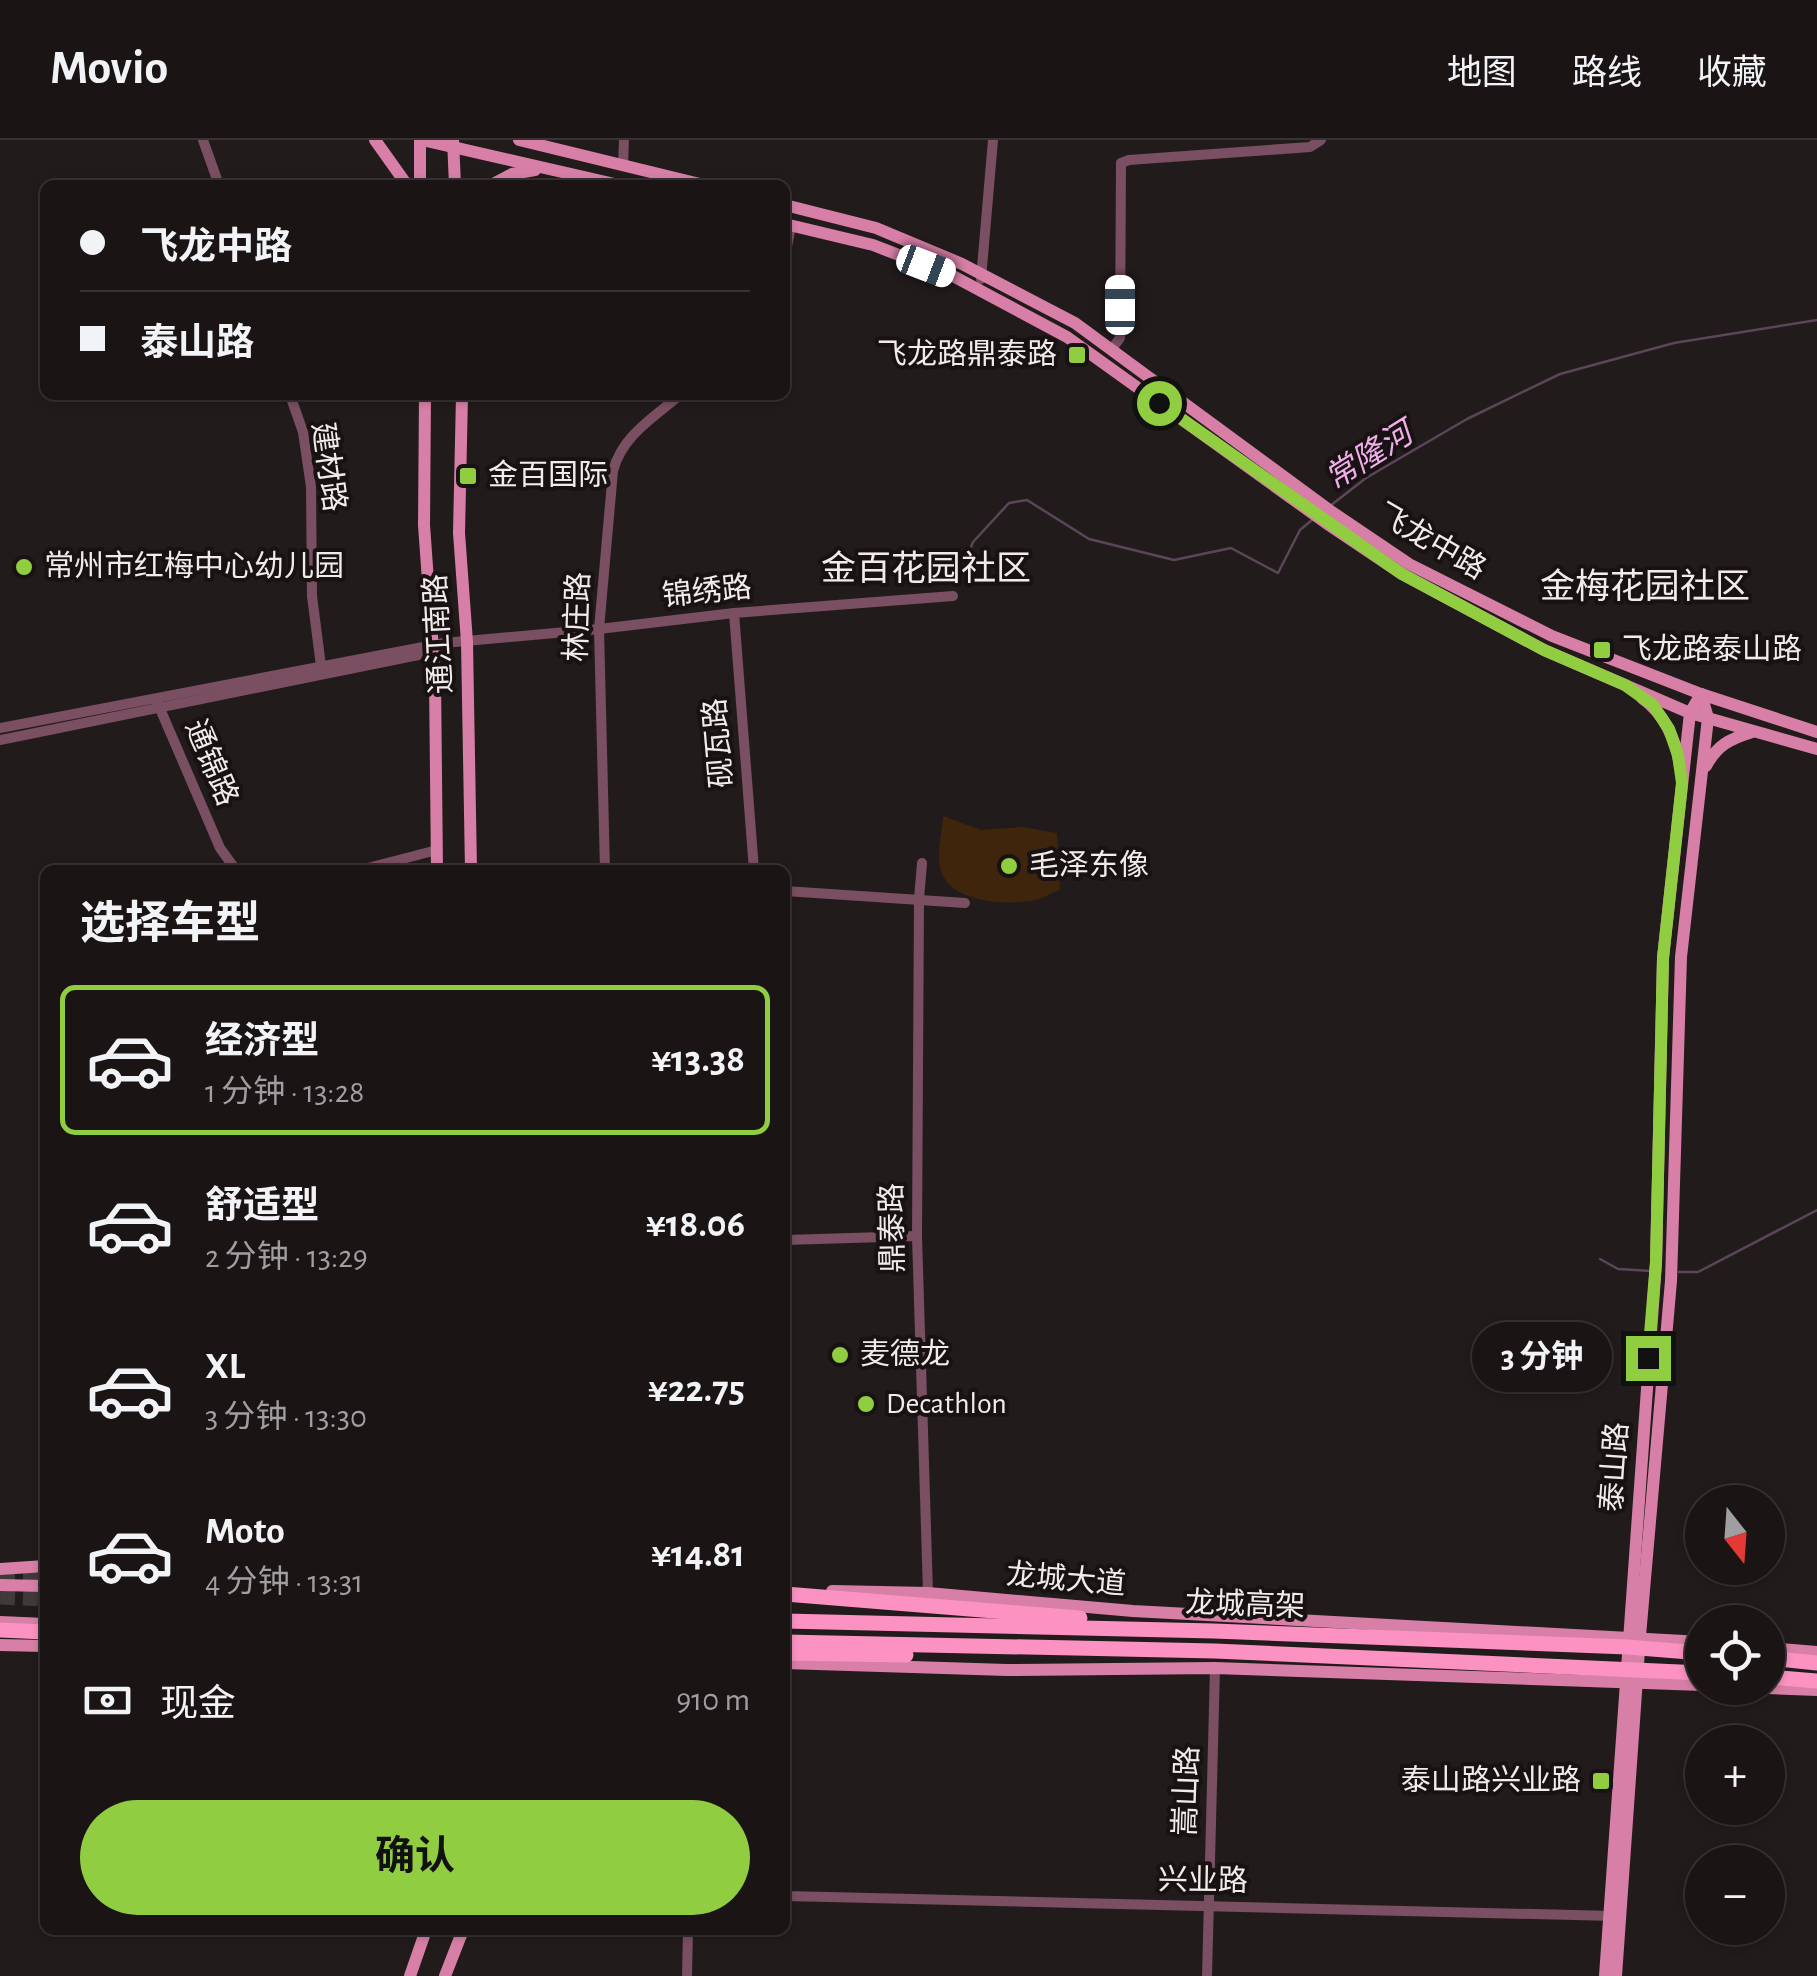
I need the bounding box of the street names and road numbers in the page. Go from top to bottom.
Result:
street label: 建材路 [307,420,351,514]
street label: 飞龙中路 [1372,497,1491,585]
street label: 锦绣路 [660,570,753,612]
street label: 林庄路 [559,571,595,662]
street label: 通江南路 [419,573,457,695]
street label: 砚瓦路 [698,697,738,789]
street label: 通锦路 [180,715,244,810]
street label: 鼎泰路 [875,1183,909,1273]
street label: 泰山路 [1595,1421,1633,1513]
street label: 龙城大道 [1005,1558,1127,1600]
street label: 龙城高架 [1185,1586,1306,1622]
street label: 嵩山路 [1168,1745,1204,1836]
street label: 兴业路 [1158,1863,1248,1897]

